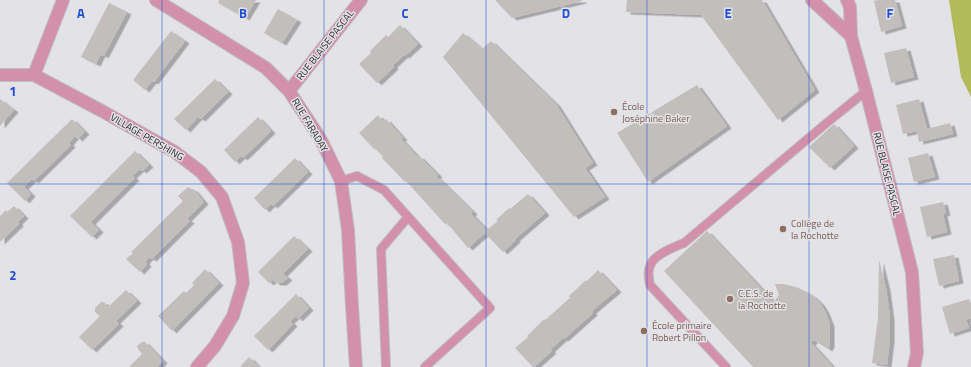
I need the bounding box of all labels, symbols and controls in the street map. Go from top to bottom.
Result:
text: A [77,3,85,23]
text: B [239,3,247,23]
text: C [401,3,409,23]
text: D [562,3,570,23]
text: E [724,3,732,23]
text: F [887,3,894,23]
street label: RUE BLAISE PASCAL [293,6,357,83]
text: 1 [9,81,17,101]
street label: RUE FARADAY [288,95,332,155]
place label: École Joséphine Baker [622,99,690,126]
marker: École Joséphine Baker [609,107,619,117]
street label: VILLAGE PERSHING [107,110,187,164]
street label: RUE BLAISE PASCAL [869,130,905,218]
place label: Collège de la Rochotte [791,216,839,243]
marker: Collège de la Rochotte [778,224,788,234]
text: 2 [9,265,17,285]
place label: C.E.S. de la Rochotte [738,286,786,313]
marker: C.E.S. de la Rochotte [725,294,735,304]
place label: École primaire Robert Pillon [652,318,711,345]
marker: École primaire Robert Pillon [639,326,649,336]

